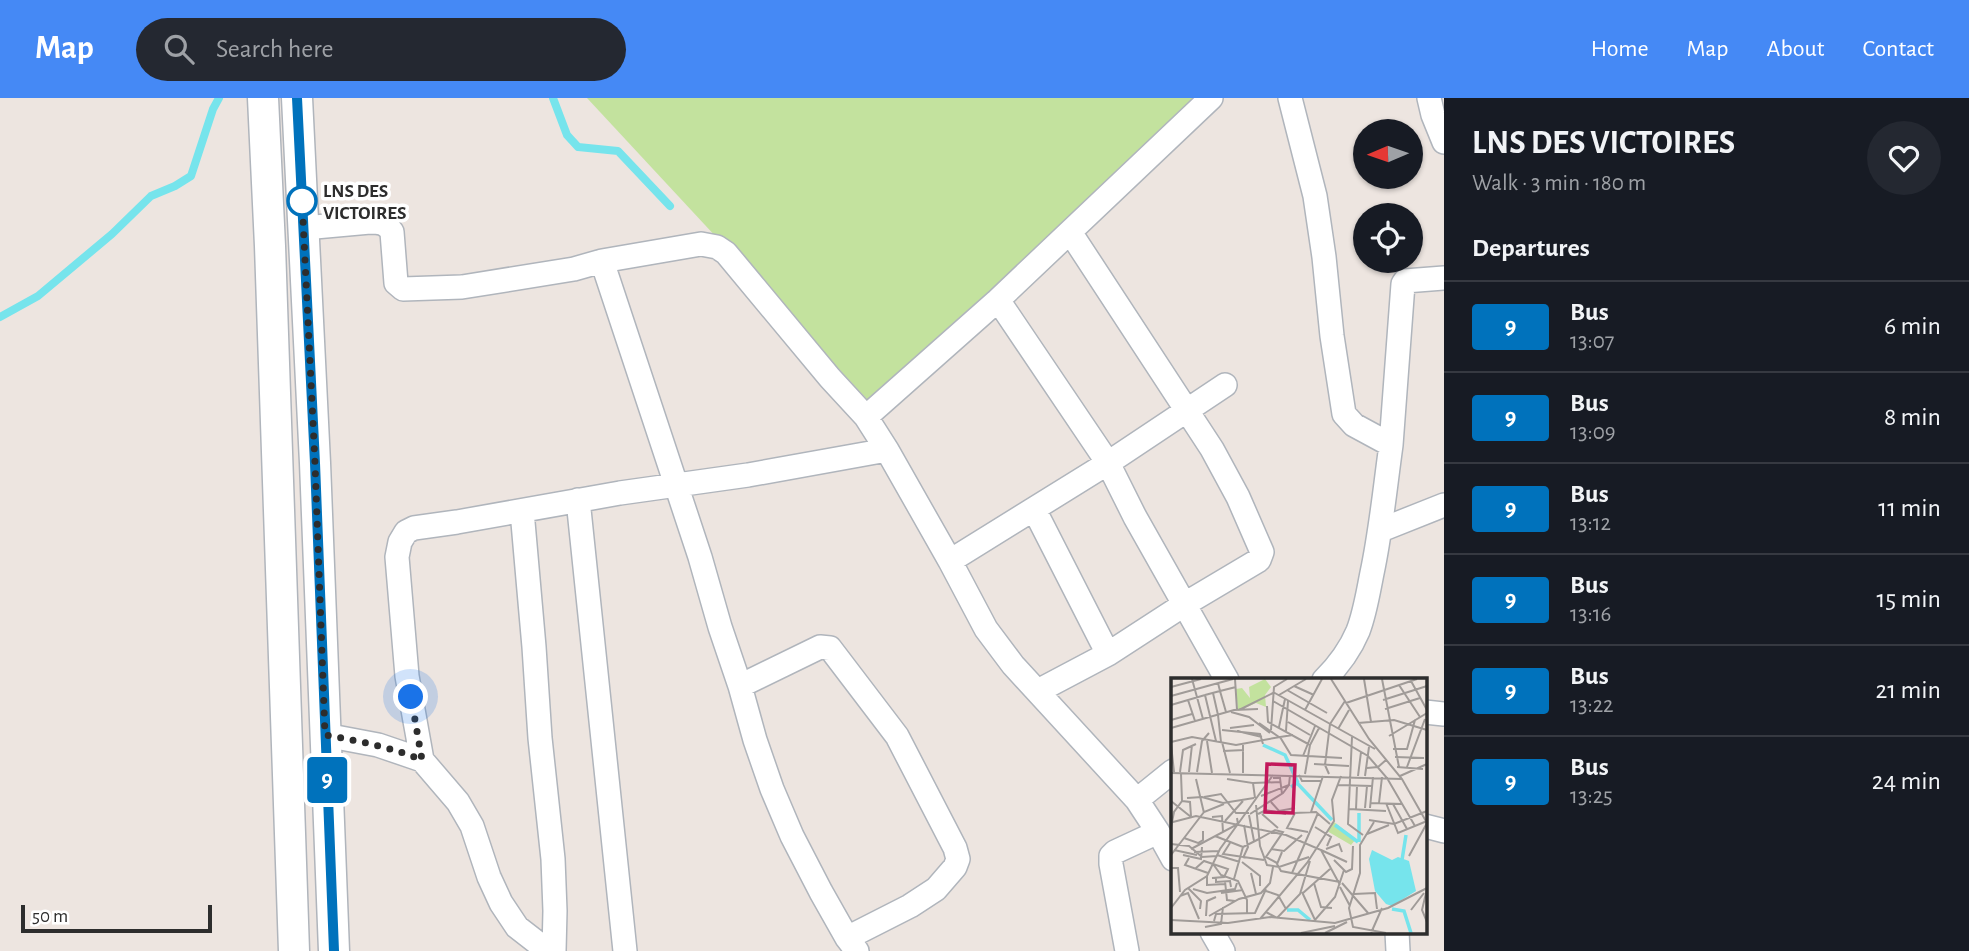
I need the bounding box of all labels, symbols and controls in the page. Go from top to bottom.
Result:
search box [136,18,626,81]
icon: search [160,30,198,68]
text: Map [35,32,94,65]
text: Search here [216,36,334,62]
text: Home [1591,37,1649,61]
text: Map [1687,37,1729,61]
text: About [1767,37,1824,61]
text: Contact [1862,37,1934,61]
north arrow [1353,119,1423,189]
map controls [1353,119,1423,273]
button: heart [1867,121,1941,195]
text: LNS DES VICTOIRES [1472,127,1735,160]
text: Walk · 3 min · 180 m [1472,172,1646,195]
place label: LNS DES VICTOIRES [323,182,406,223]
marker: LNS DES VICTOIRES [287,186,317,216]
button: locate [1353,203,1423,273]
text: Departures [1472,235,1590,261]
text: Bus [1570,299,1609,325]
text: 6 min [1884,313,1941,339]
text: 9 [1505,315,1516,339]
text: 13:07 [1570,330,1614,353]
text: Bus [1570,390,1609,416]
text: 8 min [1884,404,1941,430]
text: 9 [1505,406,1516,430]
text: 13:09 [1570,421,1616,444]
text: Bus [1570,481,1609,507]
text: 11 min [1878,495,1941,521]
text: 9 [1505,497,1516,521]
text: 13:12 [1570,512,1611,535]
text: Bus [1570,572,1609,598]
text: 15 min [1876,586,1941,612]
text: 9 [1505,588,1516,612]
text: 13:16 [1570,603,1611,626]
text: Bus [1570,663,1609,689]
text: 21 min [1875,677,1941,703]
inset map [1171,678,1426,934]
your location [393,679,428,714]
text: 9 [1505,679,1516,703]
text: 13:22 [1570,694,1614,717]
text: Bus [1570,754,1609,780]
line badge: 9 [304,757,350,803]
text: 9 [321,768,333,792]
text: 24 min [1872,768,1941,794]
text: 9 [1505,770,1516,794]
text: 13:25 [1570,785,1613,808]
scale bar [21,902,212,934]
text: 50 m [32,907,68,926]

